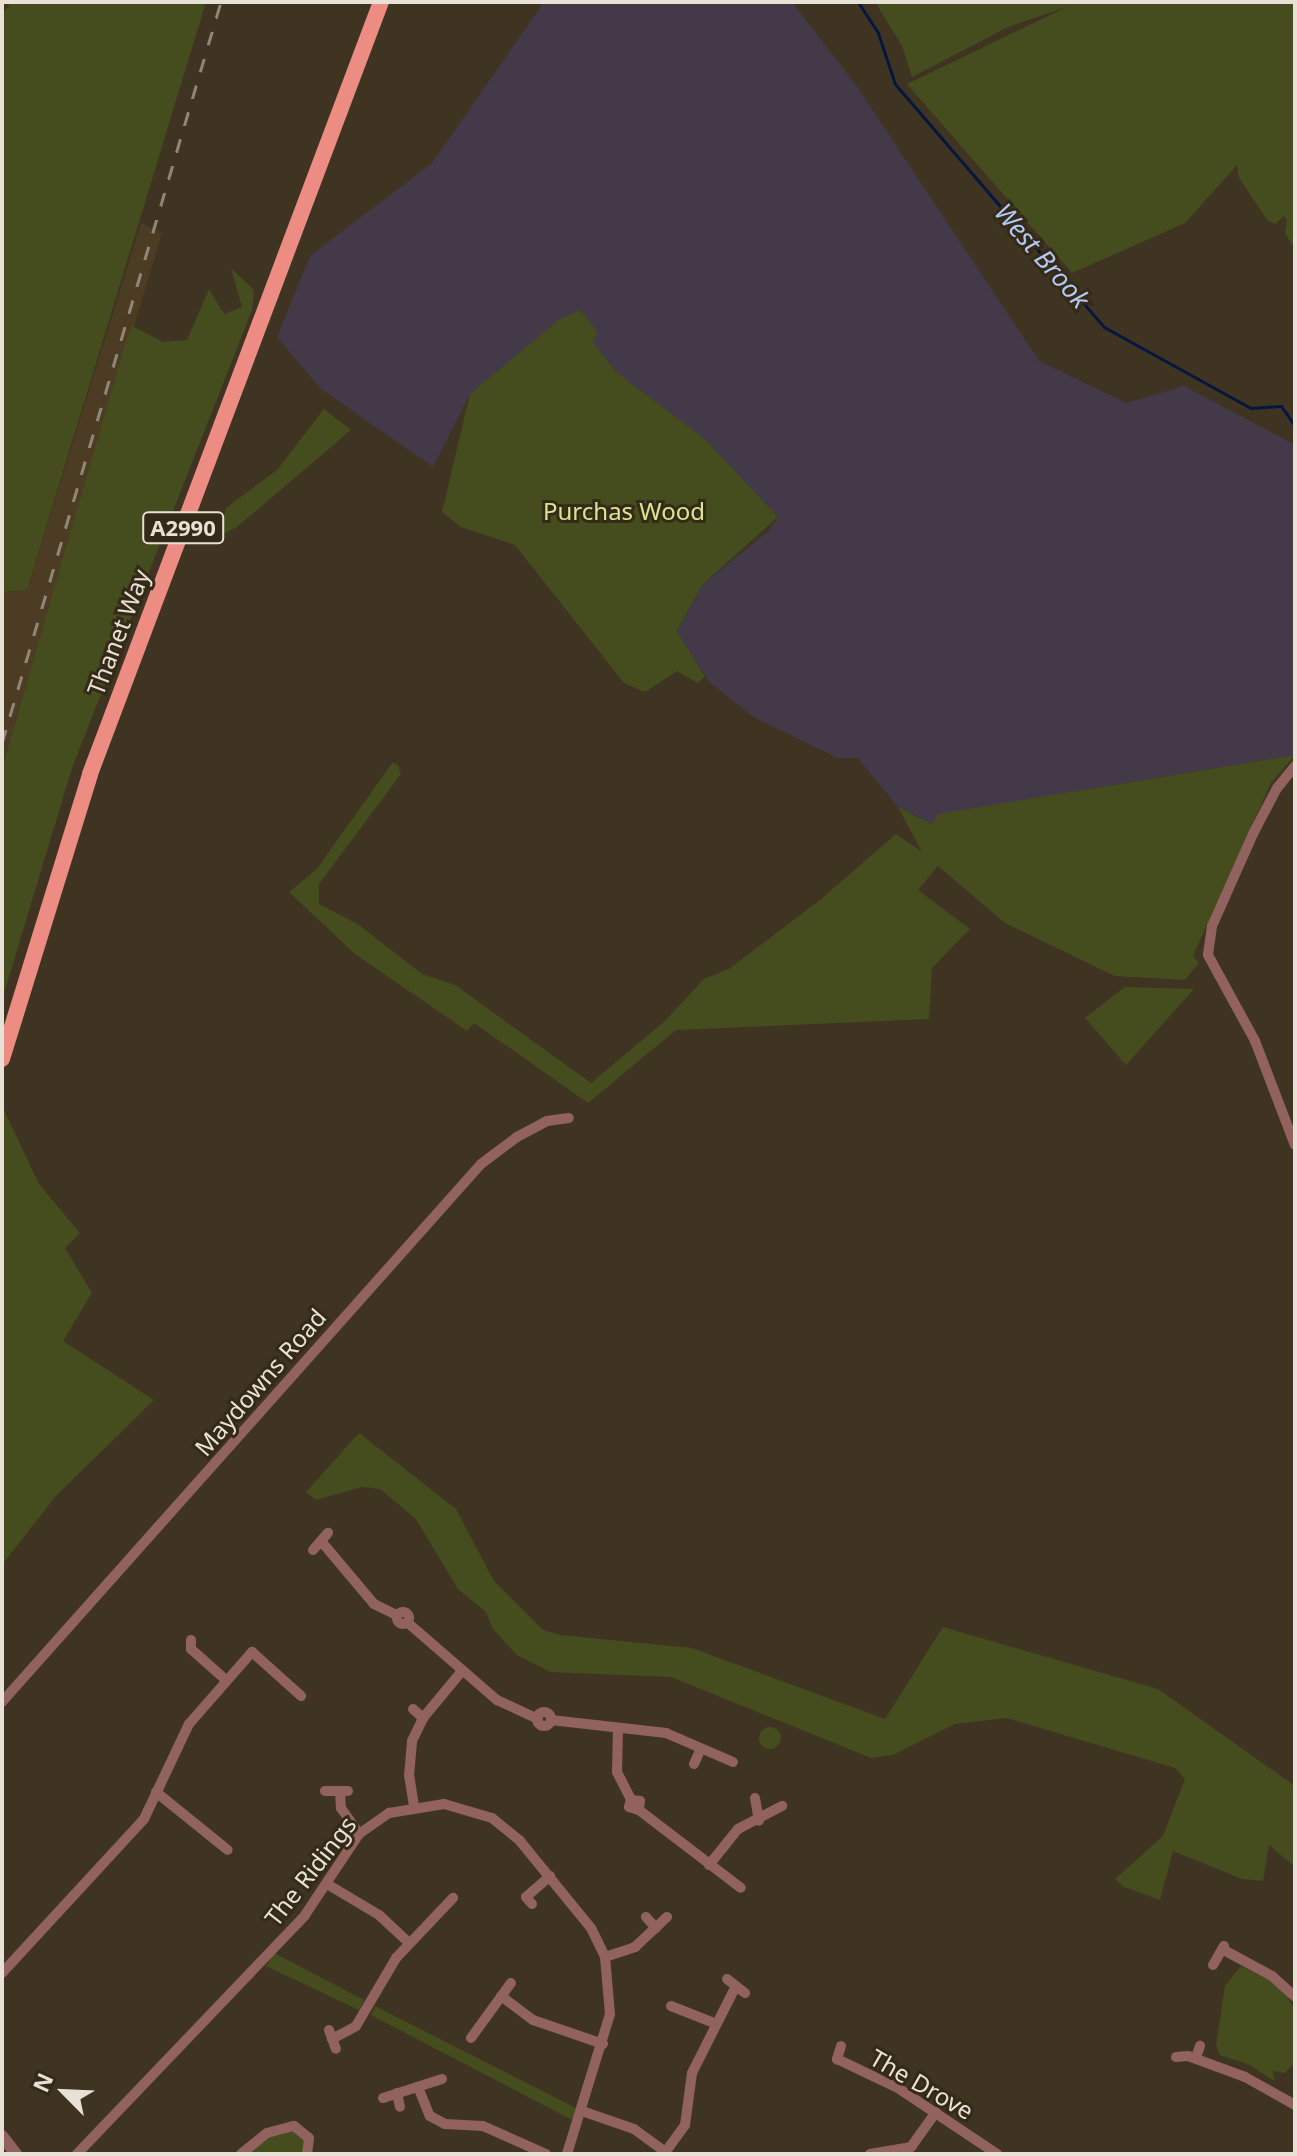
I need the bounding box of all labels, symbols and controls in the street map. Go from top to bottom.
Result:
water label: West Brook [988,197,1096,315]
park label: Purchas Wood [543,497,705,525]
road number: A2990 [141,510,225,546]
street label: Thanet Way [81,565,155,699]
street label: Maydowns Road [188,1303,332,1461]
street label: The Ridings [258,1810,362,1932]
street label: The Drove [865,2043,979,2125]
north arrow [24,2052,104,2132]
text: N [25,2068,59,2097]

